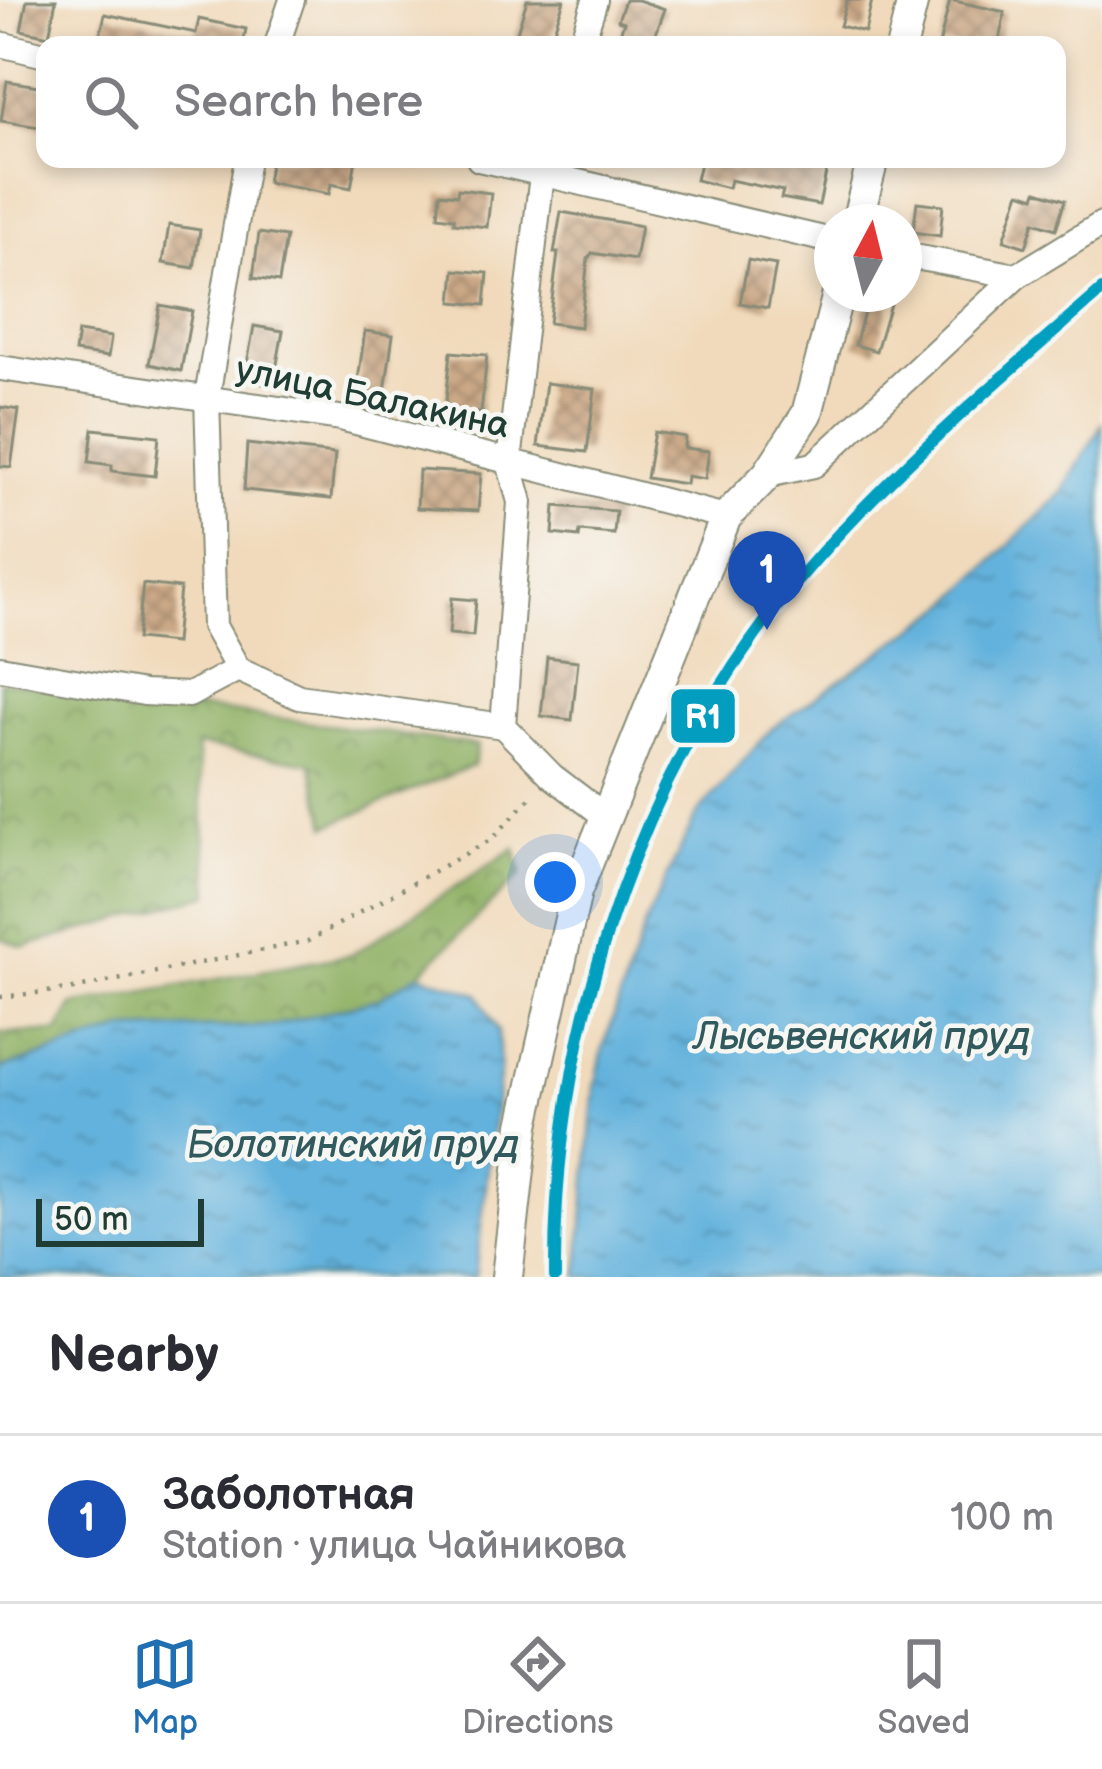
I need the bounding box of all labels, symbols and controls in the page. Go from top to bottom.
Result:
search box [36,36,1066,168]
icon: search [78,69,144,135]
text: Search here [174,75,423,130]
north arrow [814,204,922,312]
street label: улица Балакина [232,348,513,448]
pin: 1 [728,531,806,630]
line badge: R1 [669,687,737,745]
text: R1 [685,698,721,738]
your location [525,852,585,912]
water label: Лысьвенский пруд [691,1014,1030,1061]
water label: Болотинский пруд [187,1122,519,1169]
scale bar [36,1193,204,1246]
text: 50 m [54,1200,129,1240]
text: Nearby [48,1325,219,1386]
text: Заболотная [162,1468,415,1523]
text: 1 [79,1495,95,1542]
text: 100 m [950,1495,1054,1542]
text: Station · улица Чайникова [162,1523,627,1570]
tab: Map [132,1631,198,1743]
tab: Directions [462,1631,614,1743]
tab: Saved [877,1631,970,1743]

